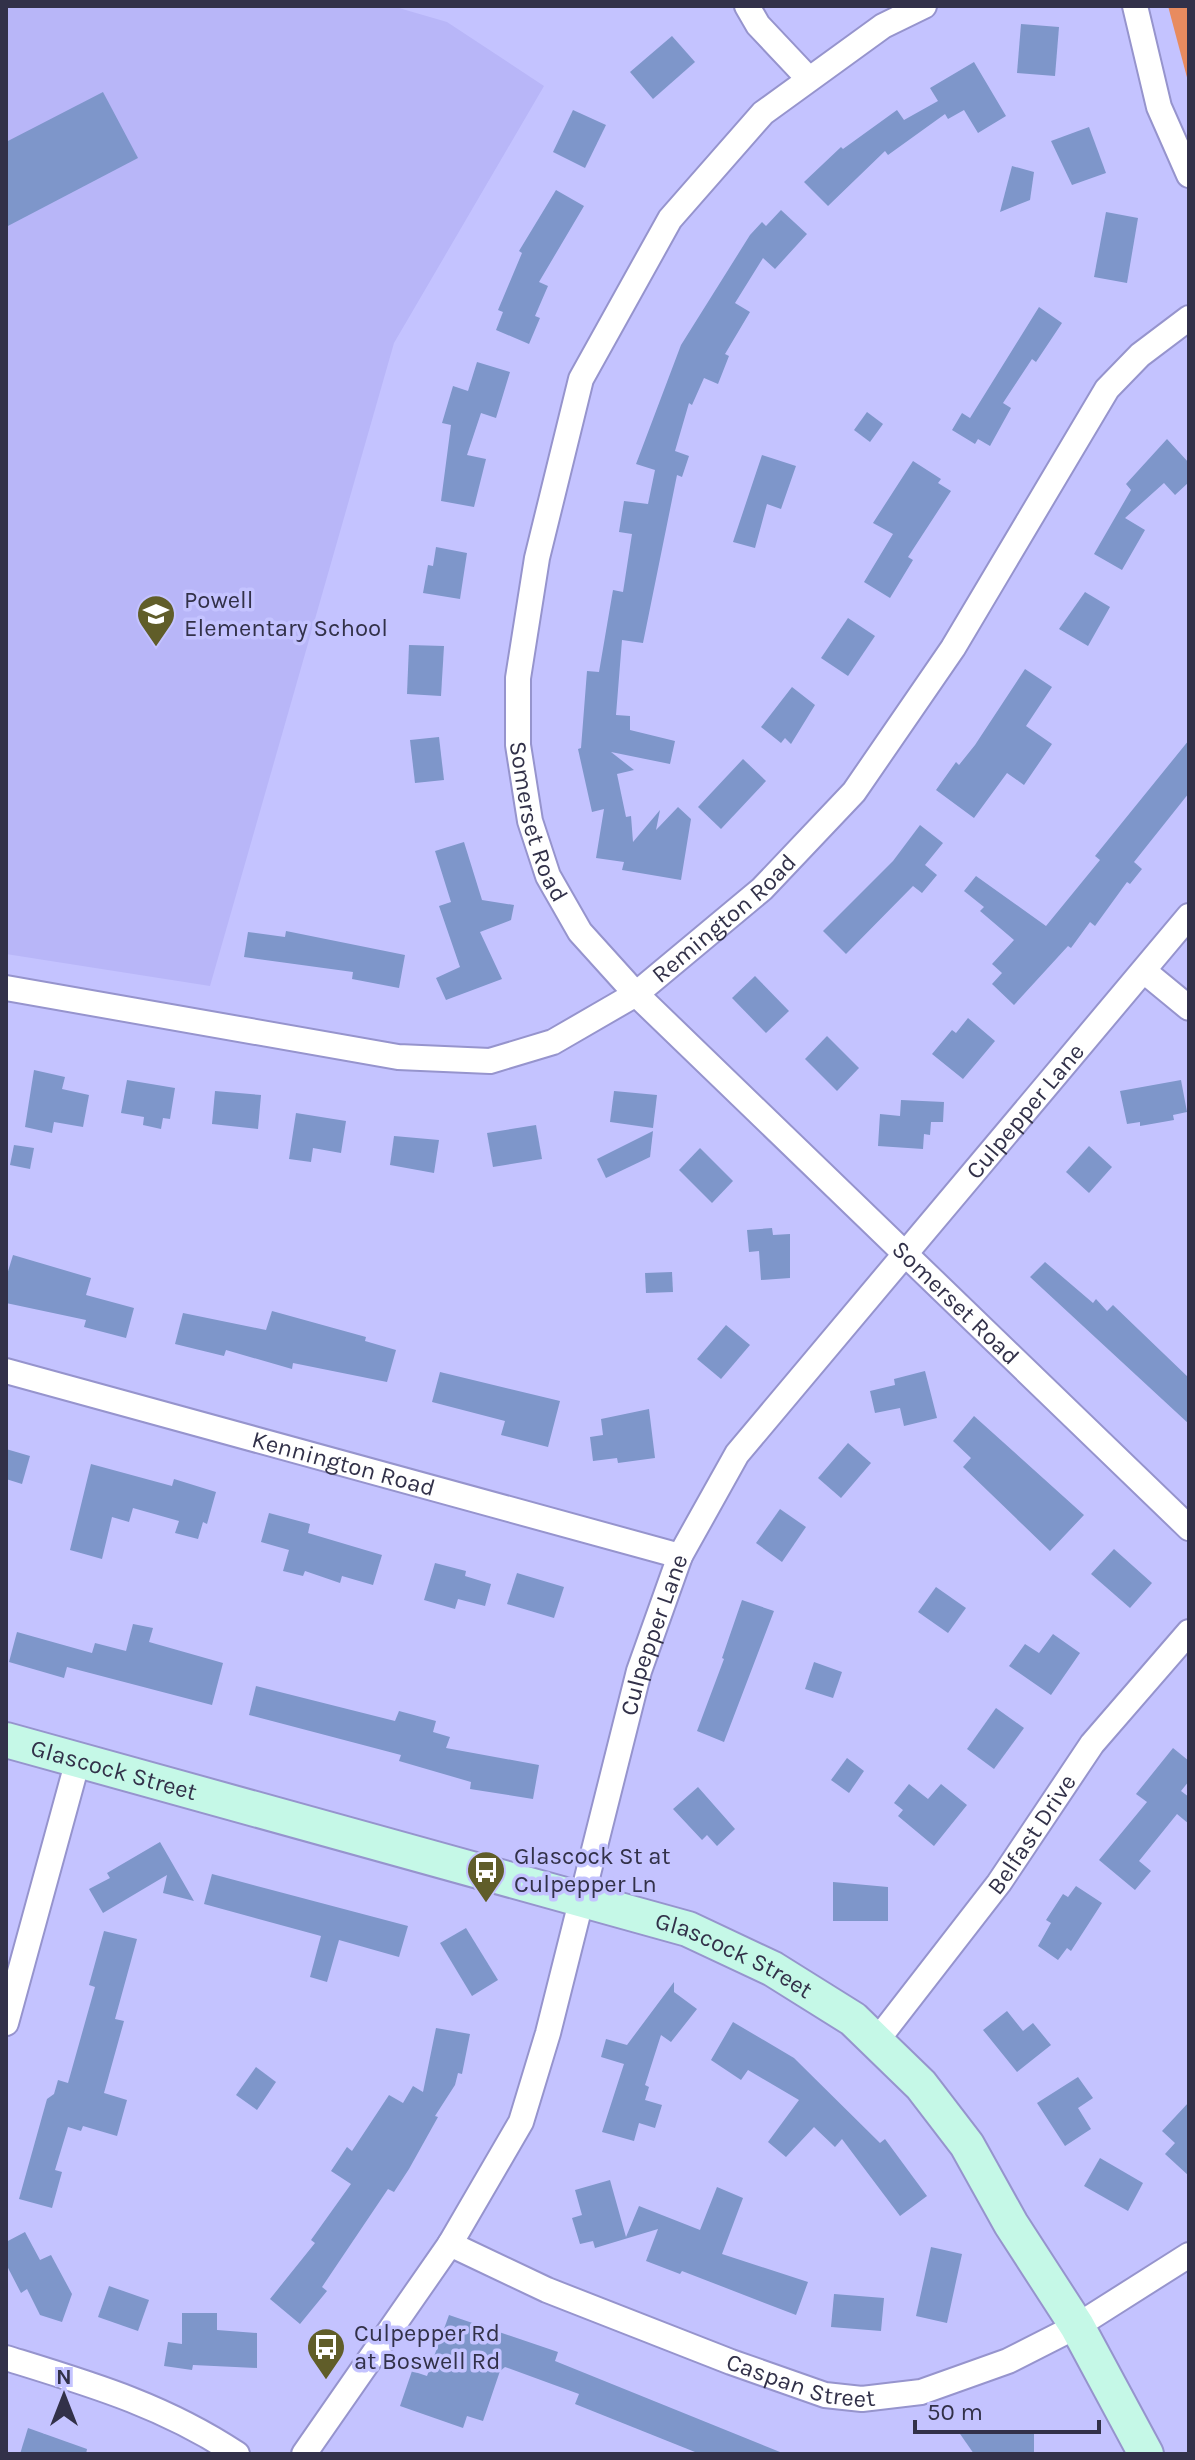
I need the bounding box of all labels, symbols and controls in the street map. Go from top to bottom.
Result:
place label: Powell Elementary School [184,586,388,642]
school or university icon: Powell Elementary School [135,593,177,648]
street label: Somerset Road [504,739,574,907]
street label: Remington Road [646,848,802,989]
street label: Culpepper Lane [960,1038,1090,1185]
street label: Somerset Road [886,1235,1025,1370]
street label: Kennington Road [249,1425,438,1502]
street label: Culpepper Lane [614,1550,693,1718]
street label: Glascock Street [28,1734,200,1806]
street label: Belfast Drive [981,1769,1082,1900]
place label: Glascock St at Culpepper Ln [514,1842,671,1898]
bus stop icon: Glascock St at Culpepper Ln [465,1849,507,1904]
street label: Glascock Street [652,1907,818,2004]
place label: Culpepper Rd at Boswell Rd [354,2319,500,2375]
bus stop icon: Culpepper Rd at Boswell Rd [305,2326,347,2381]
street label: Caspan Street [723,2347,877,2413]
north arrow [24,2356,104,2436]
text: N [56,2364,72,2390]
scale bar [915,2384,1099,2434]
text: 50 m [927,2398,983,2426]

